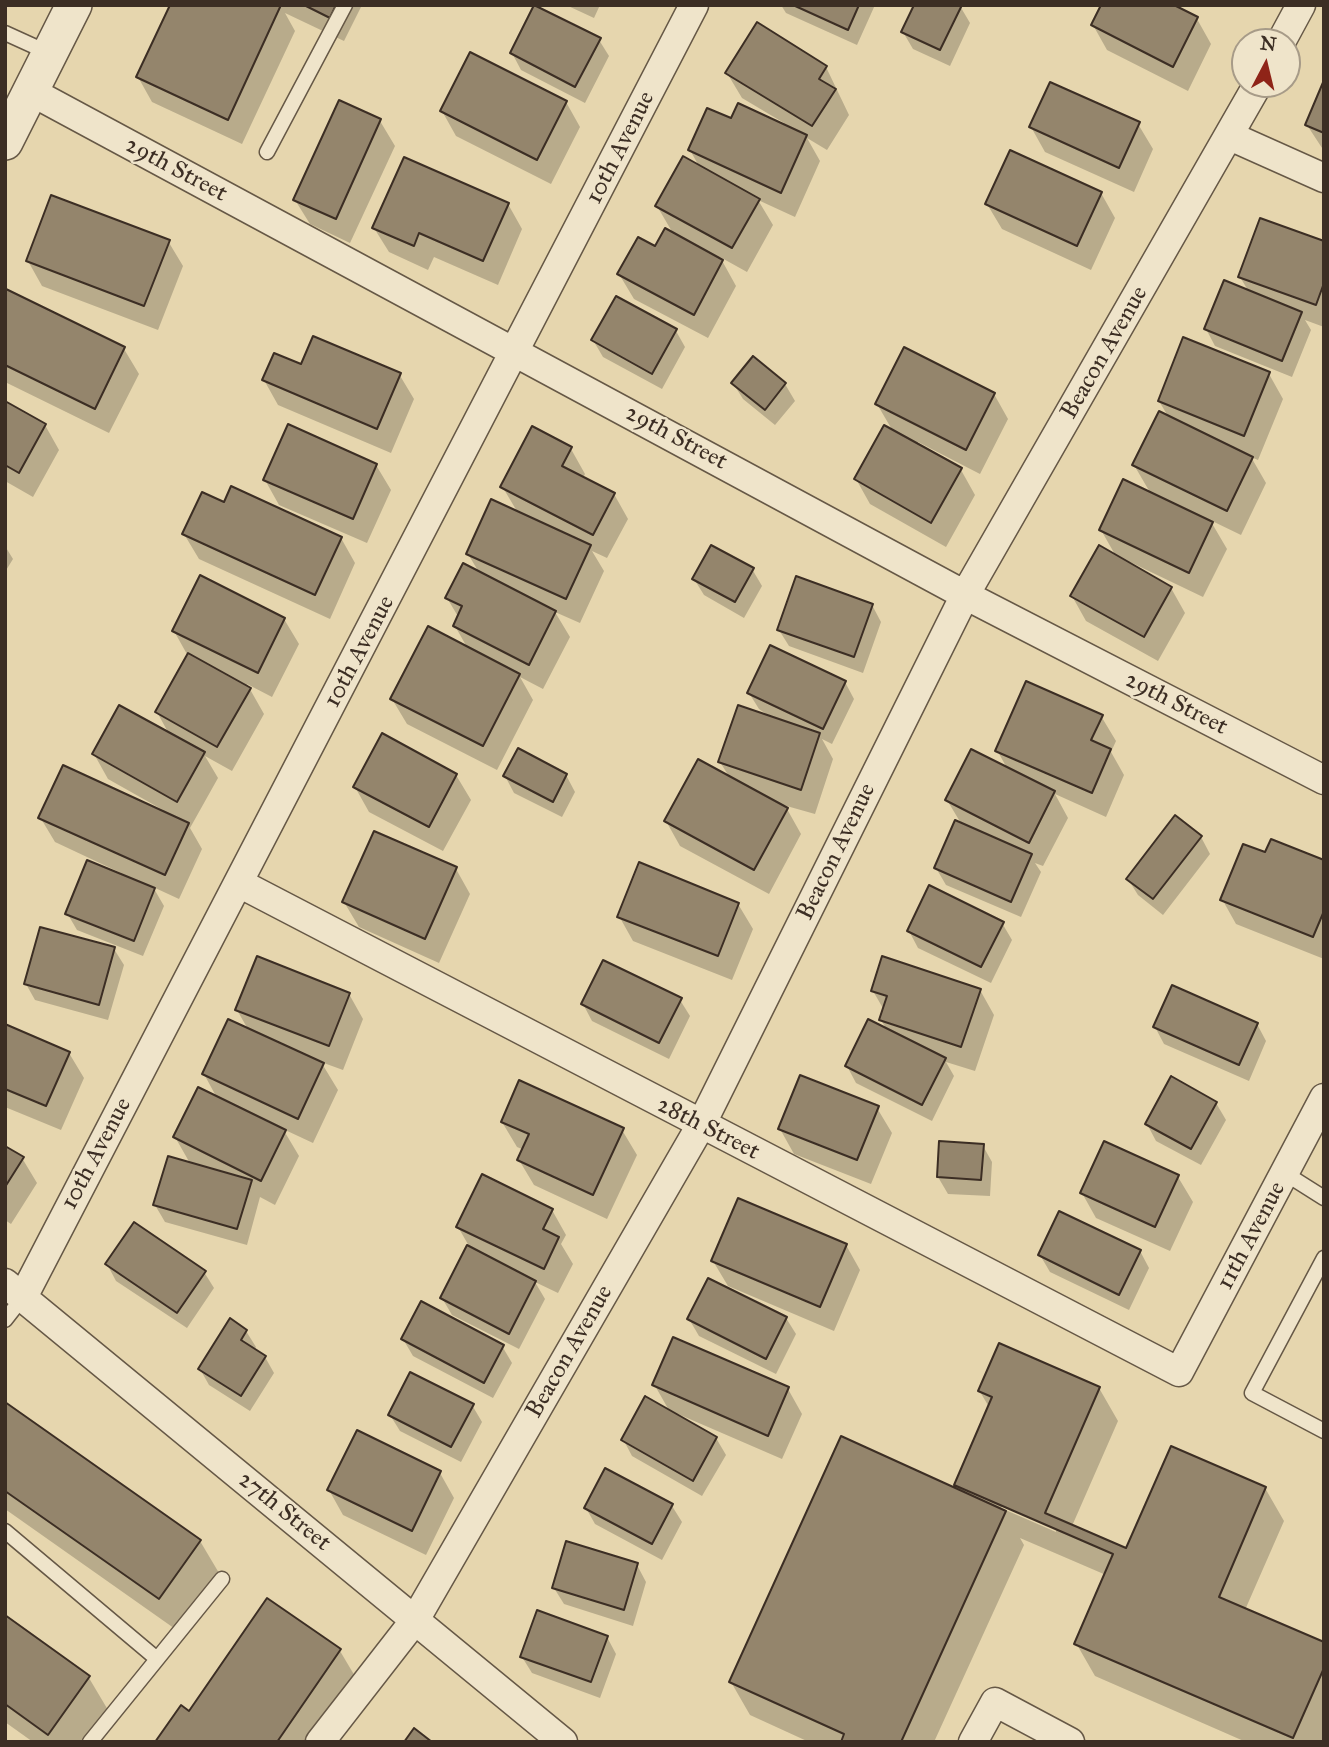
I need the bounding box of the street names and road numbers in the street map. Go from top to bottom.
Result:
street label: 10th Avenue [580,87,662,209]
street label: 29th Street [120,131,232,209]
street label: Beacon Avenue [1055,281,1155,425]
street label: 29th Street [620,399,732,477]
street label: 10th Avenue [319,591,401,713]
street label: 29th Street [1120,666,1232,742]
street label: Beacon Avenue [791,779,883,925]
street label: 28th Street [652,1091,764,1167]
street label: 10th Avenue [56,1093,138,1215]
street label: 11th Avenue [1212,1177,1292,1295]
street label: Beacon Avenue [520,1280,620,1424]
street label: 27th Street [232,1466,336,1558]

